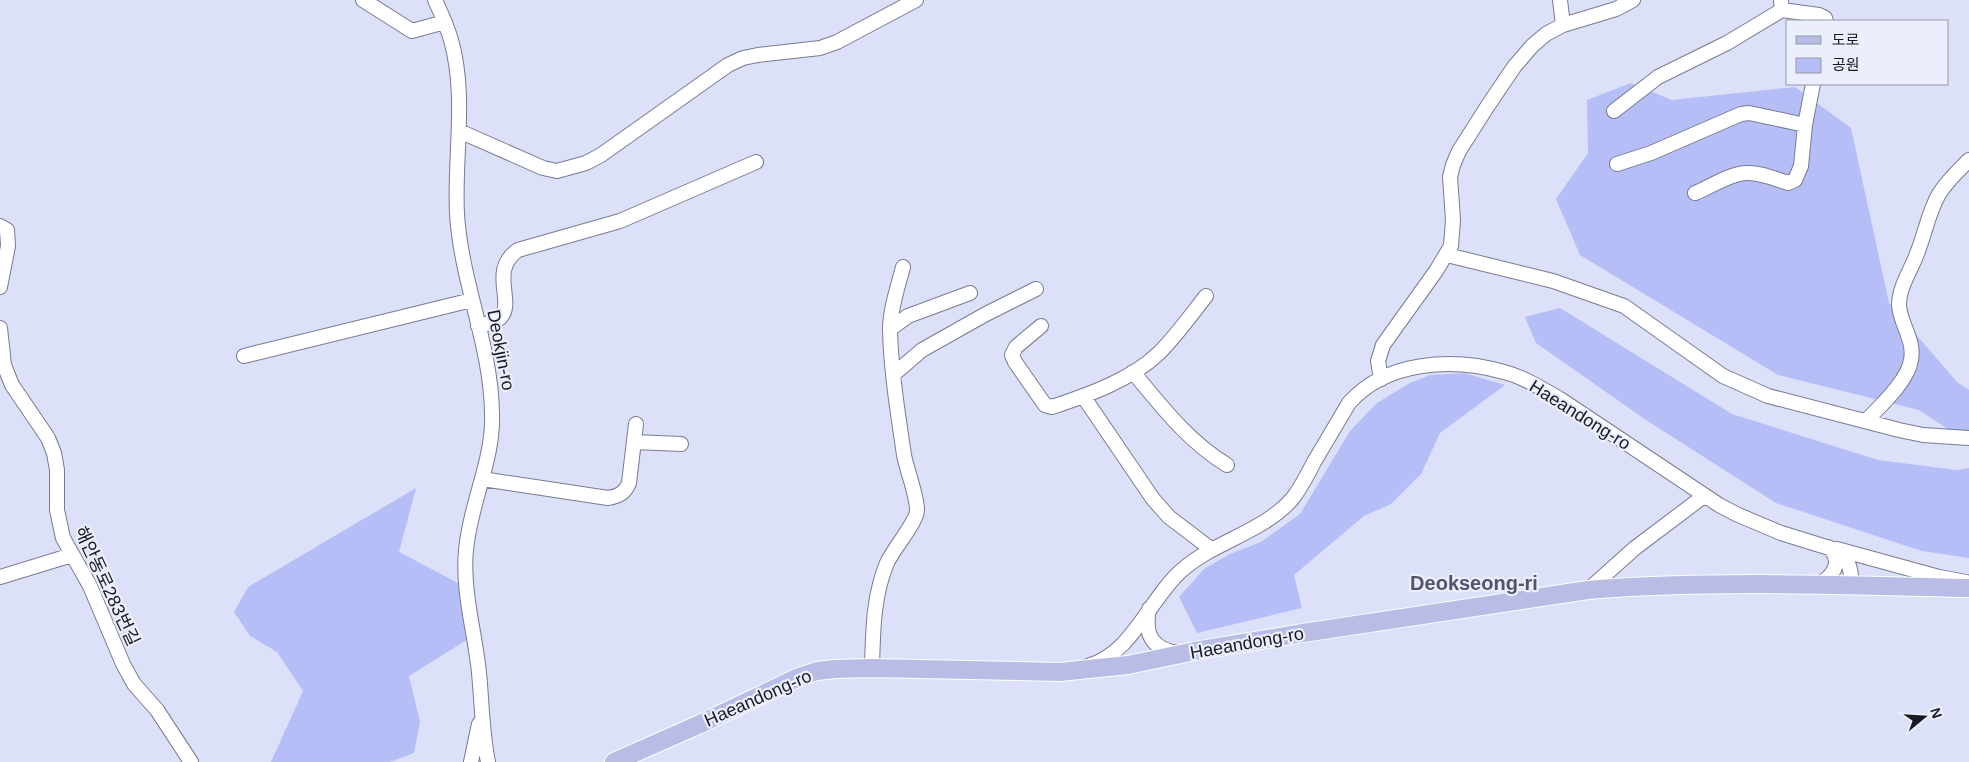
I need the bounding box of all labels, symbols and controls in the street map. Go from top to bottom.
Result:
legend [1786,20,1949,85]
text: 도로 [1832,31,1860,48]
text: 공원 [1832,56,1860,73]
street label: Deokjin-ro [483,308,519,392]
street label: Haeandong-ro [1526,376,1634,454]
street label: 해안동로283번길 [71,523,143,649]
district label: Deokseong-ri [1410,572,1538,594]
street label: Haeandong-ro [1189,623,1305,663]
street label: Haeandong-ro [701,665,815,731]
north arrow [1899,692,1949,742]
text: N [1927,706,1946,720]

